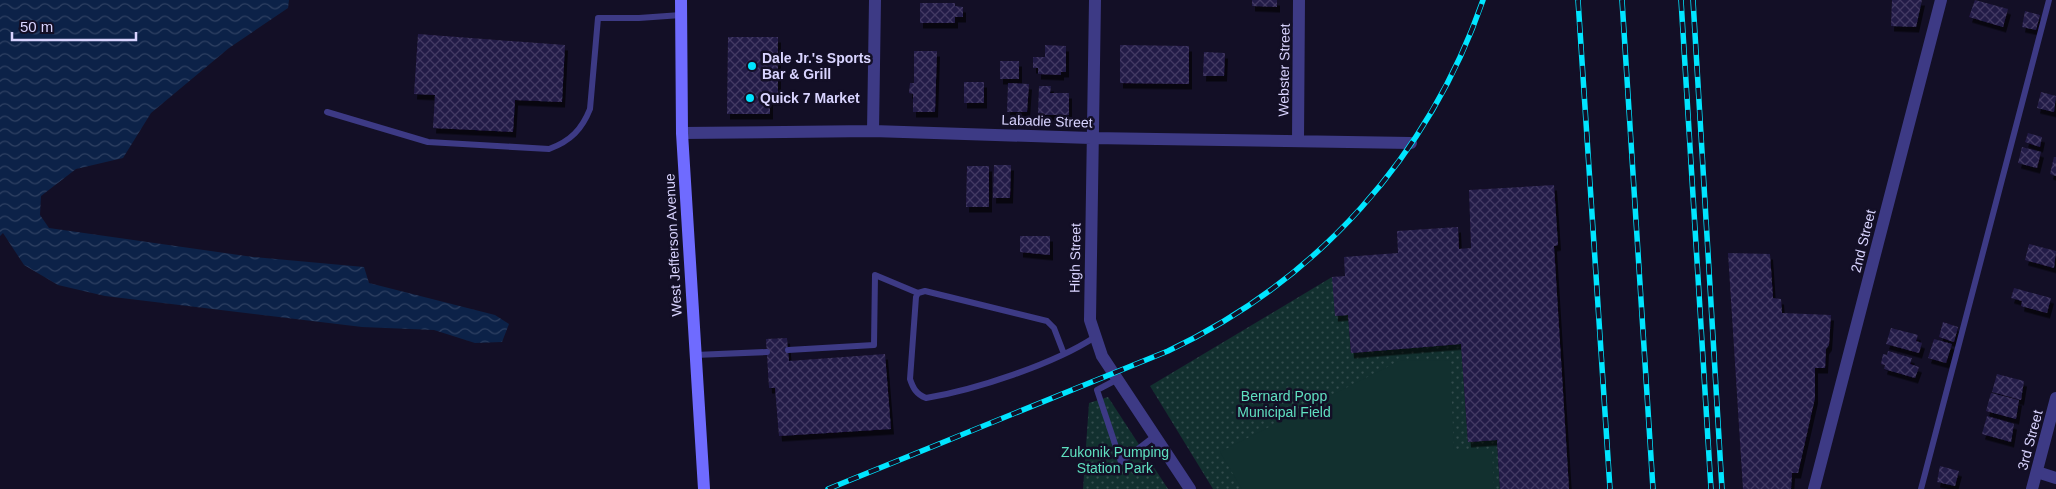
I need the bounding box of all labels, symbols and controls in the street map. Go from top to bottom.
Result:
scale bar [12,10,136,42]
text: 50 m [20,18,53,35]
street label: Webster Street [1275,23,1293,117]
place label: Dale Jr.'s Sports Bar & Grill [762,50,871,82]
marker: Dale Jr.'s Sports Bar & Grill [746,60,758,72]
place label: Quick 7 Market [760,90,860,106]
marker: Quick 7 Market [744,92,756,104]
street label: Labadie Street [1001,111,1093,131]
street label: West Jefferson Avenue [661,173,685,317]
street label: 2nd Street [1847,208,1879,274]
street label: High Street [1066,223,1084,293]
park label: Bernard Popp Municipal Field [1237,388,1331,420]
street label: 3rd Street [2014,408,2046,472]
park label: Zukonik Pumping Station Park [1061,444,1169,476]

